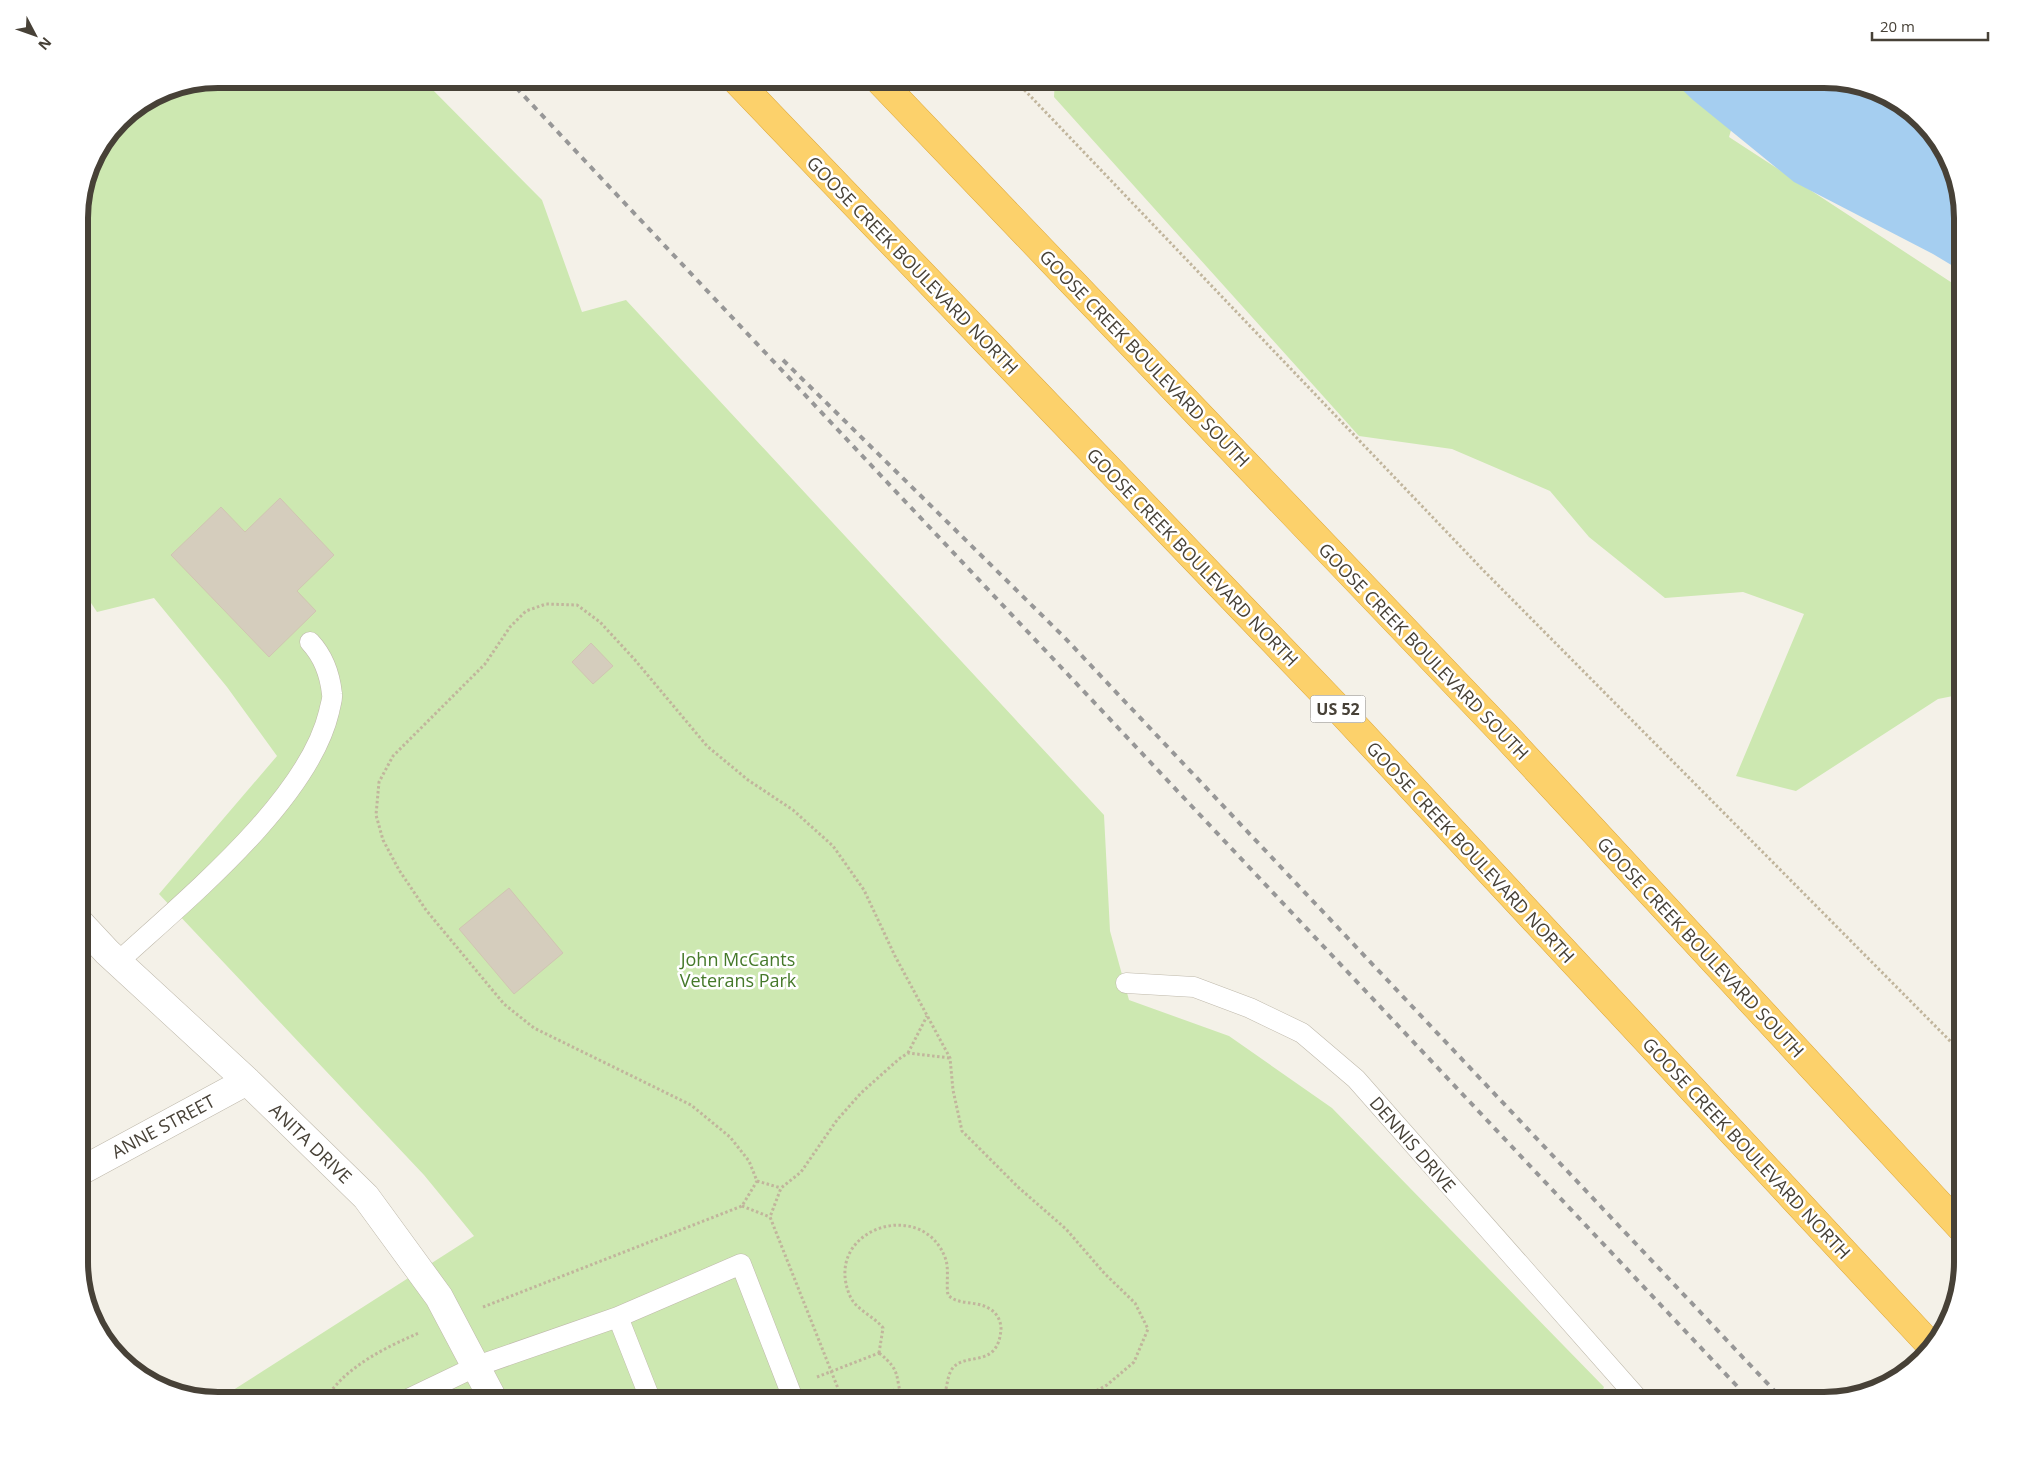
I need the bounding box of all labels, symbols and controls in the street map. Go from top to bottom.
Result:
north arrow [10,10,60,60]
scale bar [1872,10,1988,42]
text: 20 m [1880,16,1915,36]
text: N [34,33,56,54]
street label: GOOSE CREEK BOULEVARD NORTH [802,151,1024,379]
street label: GOOSE CREEK BOULEVARD SOUTH [1035,244,1255,472]
street label: GOOSE CREEK BOULEVARD NORTH [1082,443,1304,671]
street label: GOOSE CREEK BOULEVARD SOUTH [1314,537,1534,765]
road number: US 52 [1310,696,1366,722]
street label: GOOSE CREEK BOULEVARD NORTH [1362,736,1580,968]
street label: GOOSE CREEK BOULEVARD SOUTH [1592,832,1810,1062]
park label: John McCants Veterans Park [679,947,797,992]
street label: GOOSE CREEK BOULEVARD NORTH [1638,1032,1856,1264]
street label: ANNE STREET [107,1089,219,1163]
street label: DENNIS DRIVE [1365,1091,1461,1197]
street label: ANITA DRIVE [265,1098,357,1188]

